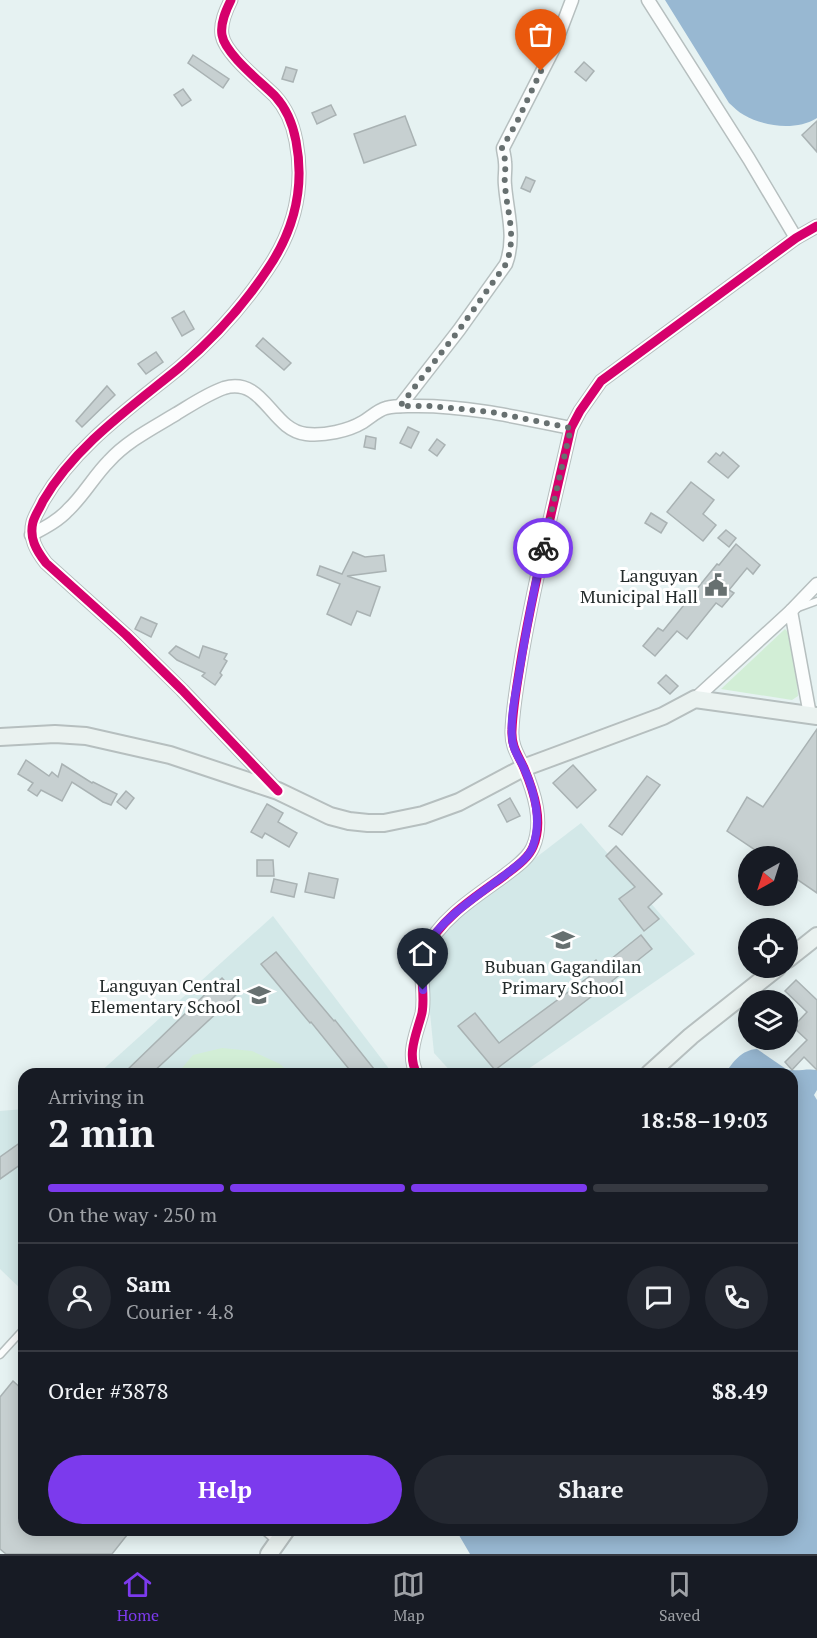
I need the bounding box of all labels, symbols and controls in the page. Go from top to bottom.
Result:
pin [515,9,566,71]
icon: bag [524,18,557,51]
courier [513,518,573,578]
icon: bike [527,532,560,565]
place label: Languyan Municipal Hall [580,563,698,608]
public building icon: Languyan Municipal Hall [703,572,729,598]
north arrow [738,846,798,906]
map controls [738,846,798,1050]
button: locate [738,918,798,978]
school or university icon: Bubuan Gagandilan Primary School [550,927,576,953]
pin [397,928,448,990]
icon: home [406,937,439,970]
place label: Bubuan Gagandilan Primary School [484,954,642,999]
place label: Languyan Central Elementary School [90,973,241,1018]
school or university icon: Languyan Central Elementary School [246,982,272,1008]
button: layers [738,990,798,1050]
text: Arriving in [48,1083,144,1110]
text: 18:58–19:03 [640,1105,768,1134]
text: 2 min [48,1106,155,1158]
text: On the way · 250 m [48,1201,217,1228]
button: person [48,1266,111,1329]
button: chat [627,1266,690,1329]
button: phone [705,1266,768,1329]
text: Sam [126,1269,171,1298]
text: Courier · 4.8 [126,1298,234,1325]
text: Order #3878 [48,1376,168,1405]
text: $8.49 [712,1376,768,1405]
button: Help [48,1455,402,1524]
button: Share [414,1455,768,1524]
tab: Home [117,1568,159,1626]
tab: Map [392,1568,425,1626]
tab: Saved [659,1568,700,1626]

